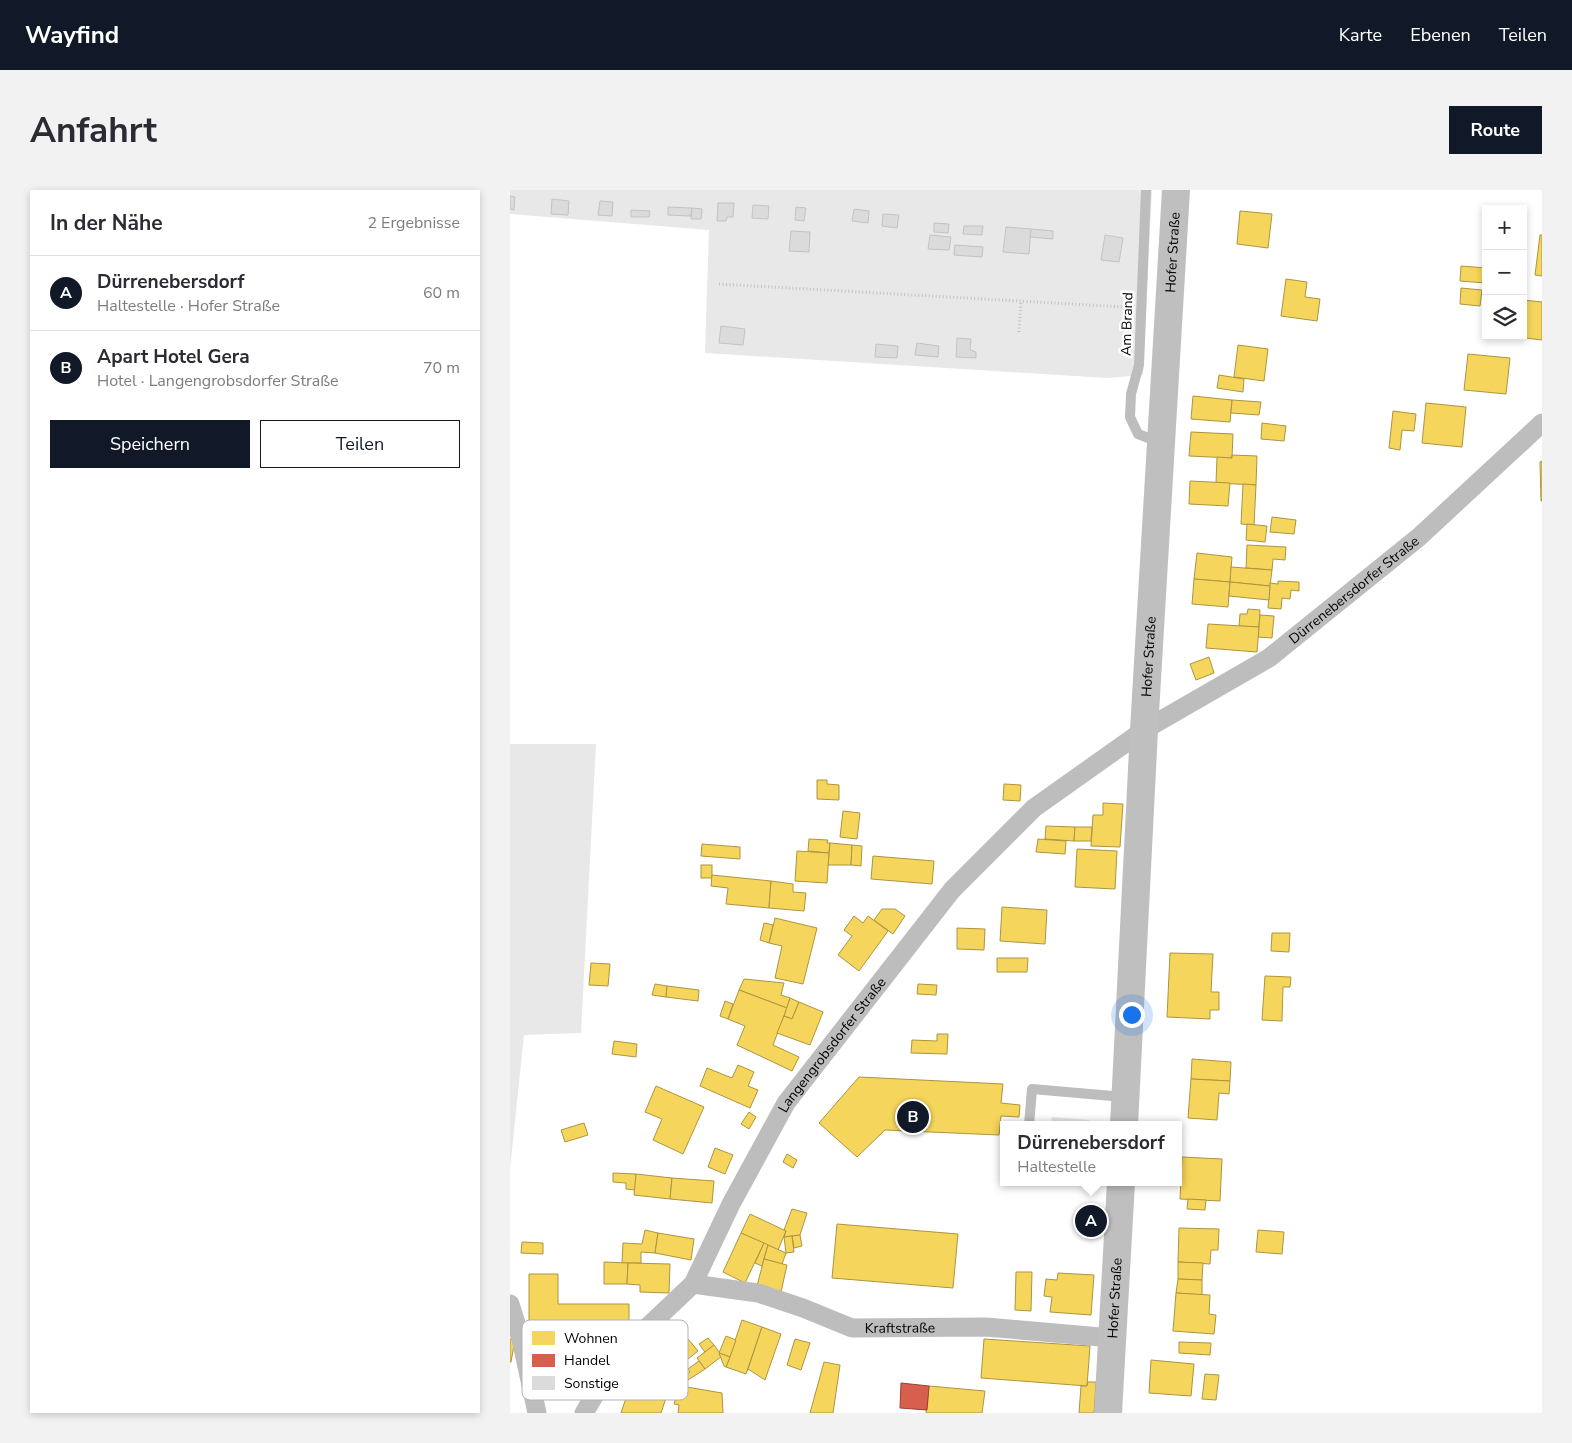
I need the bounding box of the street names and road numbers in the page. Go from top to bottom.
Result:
street label: Hofer Straße [1160,211,1184,293]
street label: Am Brand [1116,292,1138,356]
street label: Dürrenebersdorfer Straße [1285,531,1423,648]
street label: Hofer Straße [1136,616,1160,698]
street label: Langengrobsdorfer Straße [773,973,890,1116]
street label: Hofer Straße [1103,1257,1126,1339]
street label: Kraftstraße [865,1318,935,1337]

